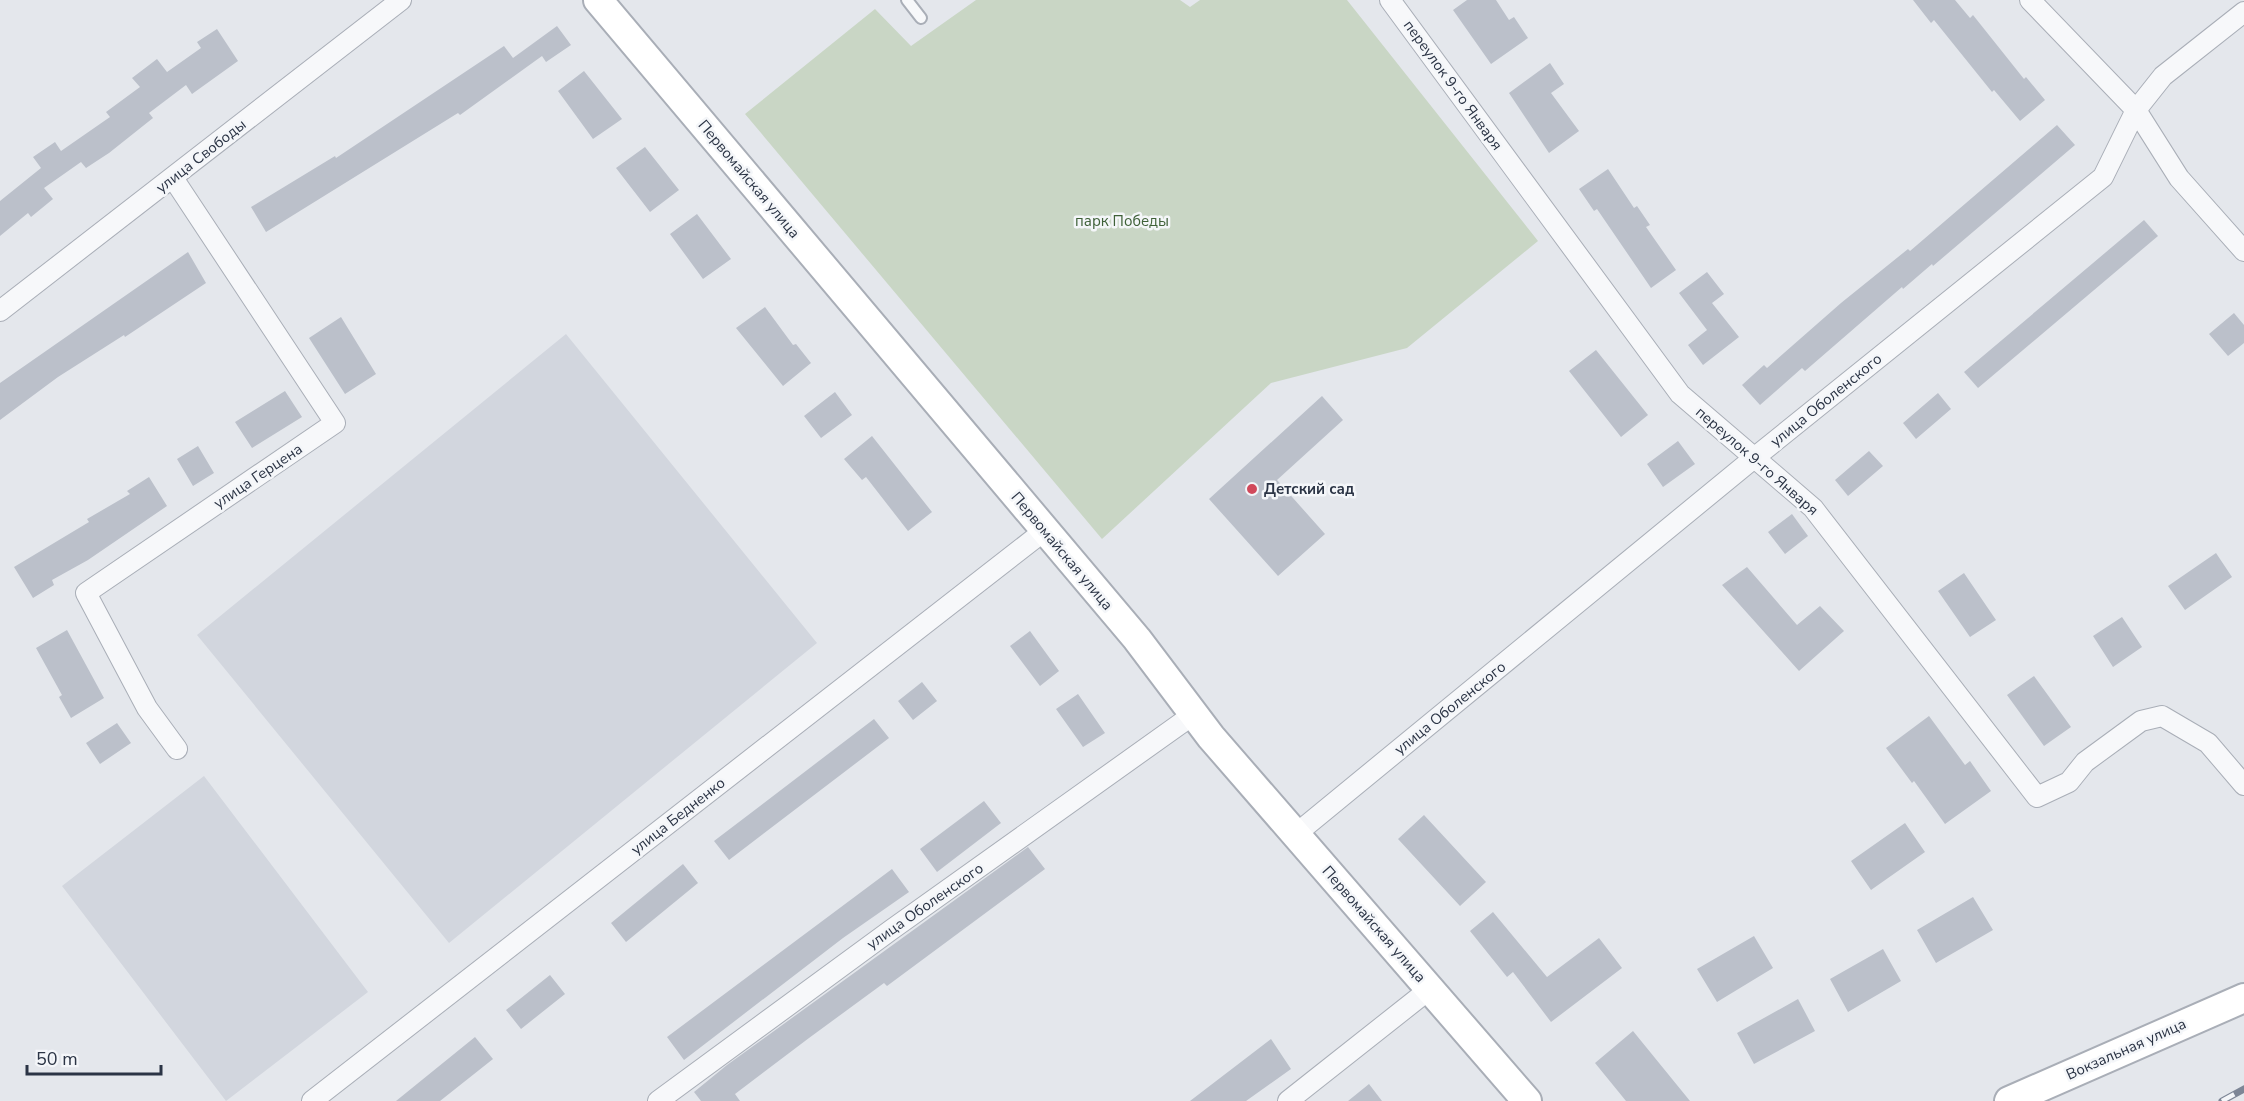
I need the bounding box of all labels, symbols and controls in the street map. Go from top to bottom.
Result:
street label: переулок 9-го Января [1399,16,1507,154]
street label: улица Свободы [152,114,250,198]
street label: Первомайская улица [694,116,804,242]
park label: парк Победы [1075,211,1169,231]
street label: улица Оболенского [1766,349,1886,451]
street label: переулок 9-го Января [1691,402,1823,520]
street label: улица Герцена [210,439,306,513]
place label: Детский сад [1264,479,1354,499]
marker: Детский сад [1245,482,1259,496]
street label: Первомайская улица [1007,488,1117,614]
street label: улица Оболенского [1390,657,1510,759]
street label: улица Бедненко [627,773,729,859]
street label: улица Оболенского [863,858,987,954]
street label: Первомайская улица [1318,861,1430,987]
street label: Вокзальная улица [2063,1014,2189,1084]
scale bar [27,1038,160,1076]
text: 50 m [36,1047,78,1071]

